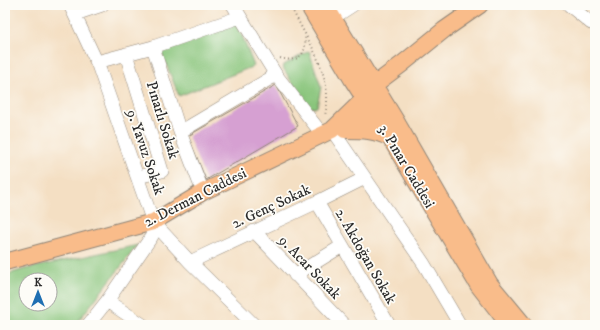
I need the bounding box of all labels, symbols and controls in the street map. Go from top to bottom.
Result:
street label: Pınarlı Sokak [142,79,183,162]
street label: 9. Yavuz Sokak [122,106,169,198]
street label: 3. Pınar Caddesi [374,121,439,212]
street label: 2. Derman Caddesi [141,163,250,231]
street label: 2. Genç Sokak [229,180,314,233]
street label: 2. Akdoğan Sokak [331,205,401,308]
street label: 9. Acar Sokak [274,231,345,304]
north arrow [18,272,58,312]
text: K [34,276,42,290]

